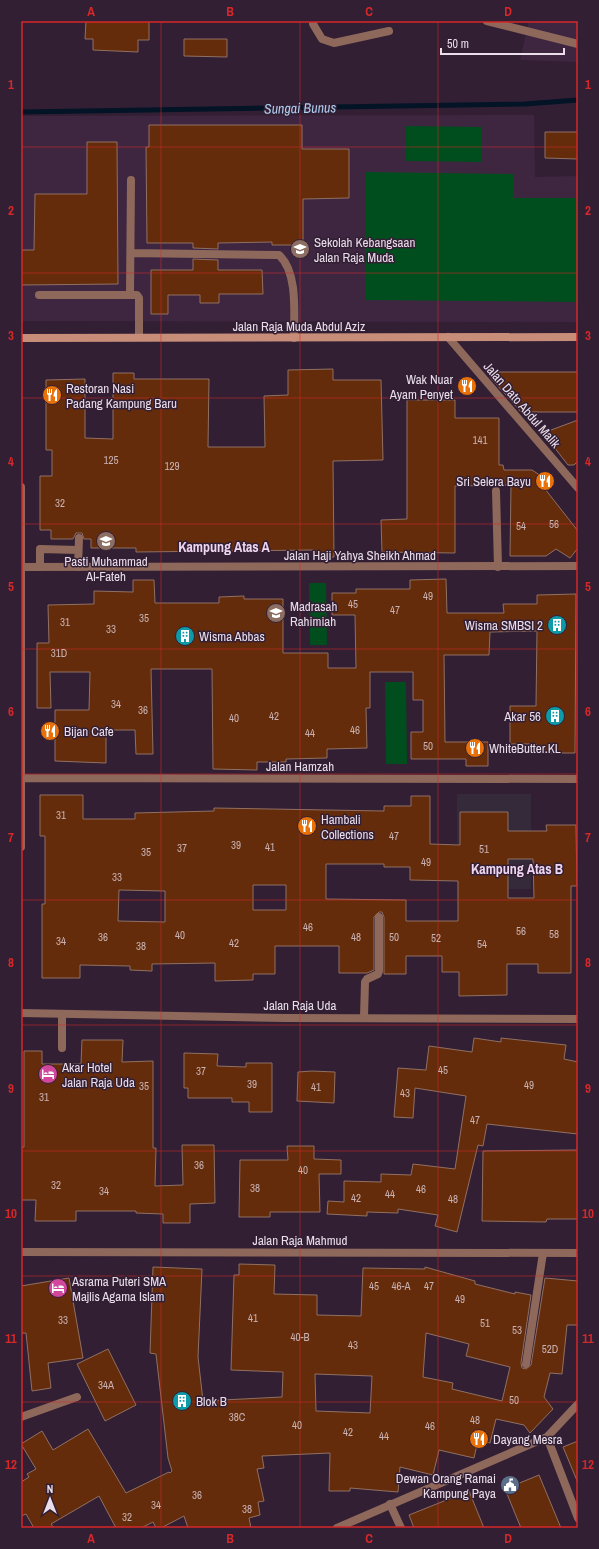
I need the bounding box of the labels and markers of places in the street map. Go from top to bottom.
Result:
place label: Sekolah Kebangsaan Jalan Raja Muda [314,234,415,266]
school or university icon: Sekolah Kebangsaan Jalan Raja Muda [289,238,311,260]
place label: Wak Nuar Ayam Penyet [389,371,453,403]
restaurant icon: Wak Nuar Ayam Penyet [456,375,478,397]
place label: Restoran Nasi Padang Kampung Baru [66,380,177,412]
restaurant icon: Restoran Nasi Padang Kampung Baru [41,384,63,406]
restaurant icon: Sri Selera Bayu [534,470,556,492]
place label: Sri Selera Bayu [456,473,531,490]
school or university icon: Pasti Muhammad Al-Fateh [95,530,117,552]
place label: Pasti Muhammad Al-Fateh [64,553,148,585]
place label: Madrasah Rahimiah [290,598,337,630]
school or university icon: Madrasah Rahimiah [265,602,287,624]
building icon: Wisma SMBSI 2 [546,614,568,636]
place label: Wisma SMBSI 2 [465,617,543,634]
building icon: Wisma Abbas [174,625,196,647]
place label: Wisma Abbas [199,628,265,645]
building icon: Akar 56 [544,705,566,727]
place label: Akar 56 [503,708,541,725]
restaurant icon: Bijan Cafe [39,720,61,742]
place label: Bijan Cafe [64,723,114,740]
restaurant icon: WhiteButter.KL [464,737,486,759]
place label: WhiteButter.KL [489,740,561,757]
place label: Hambali Collections [321,811,374,843]
restaurant icon: Hambali Collections [296,815,318,837]
place label: Akar Hotel Jalan Raja Uda [61,1059,135,1091]
hotel icon: Akar Hotel Jalan Raja Uda [37,1063,59,1085]
place label: Asrama Puteri SMA Majlis Agama Islam [71,1273,167,1305]
hotel icon: Asrama Puteri SMA Majlis Agama Islam [47,1277,69,1299]
building icon: Blok B [171,1390,193,1412]
place label: Blok B [196,1393,227,1410]
restaurant icon: Dayang Mesra [468,1428,490,1450]
place label: Dayang Mesra [493,1431,562,1448]
place label: Dewan Orang Ramai Kampung Paya [396,1470,496,1502]
public building icon: Dewan Orang Ramai Kampung Paya [499,1474,521,1496]

